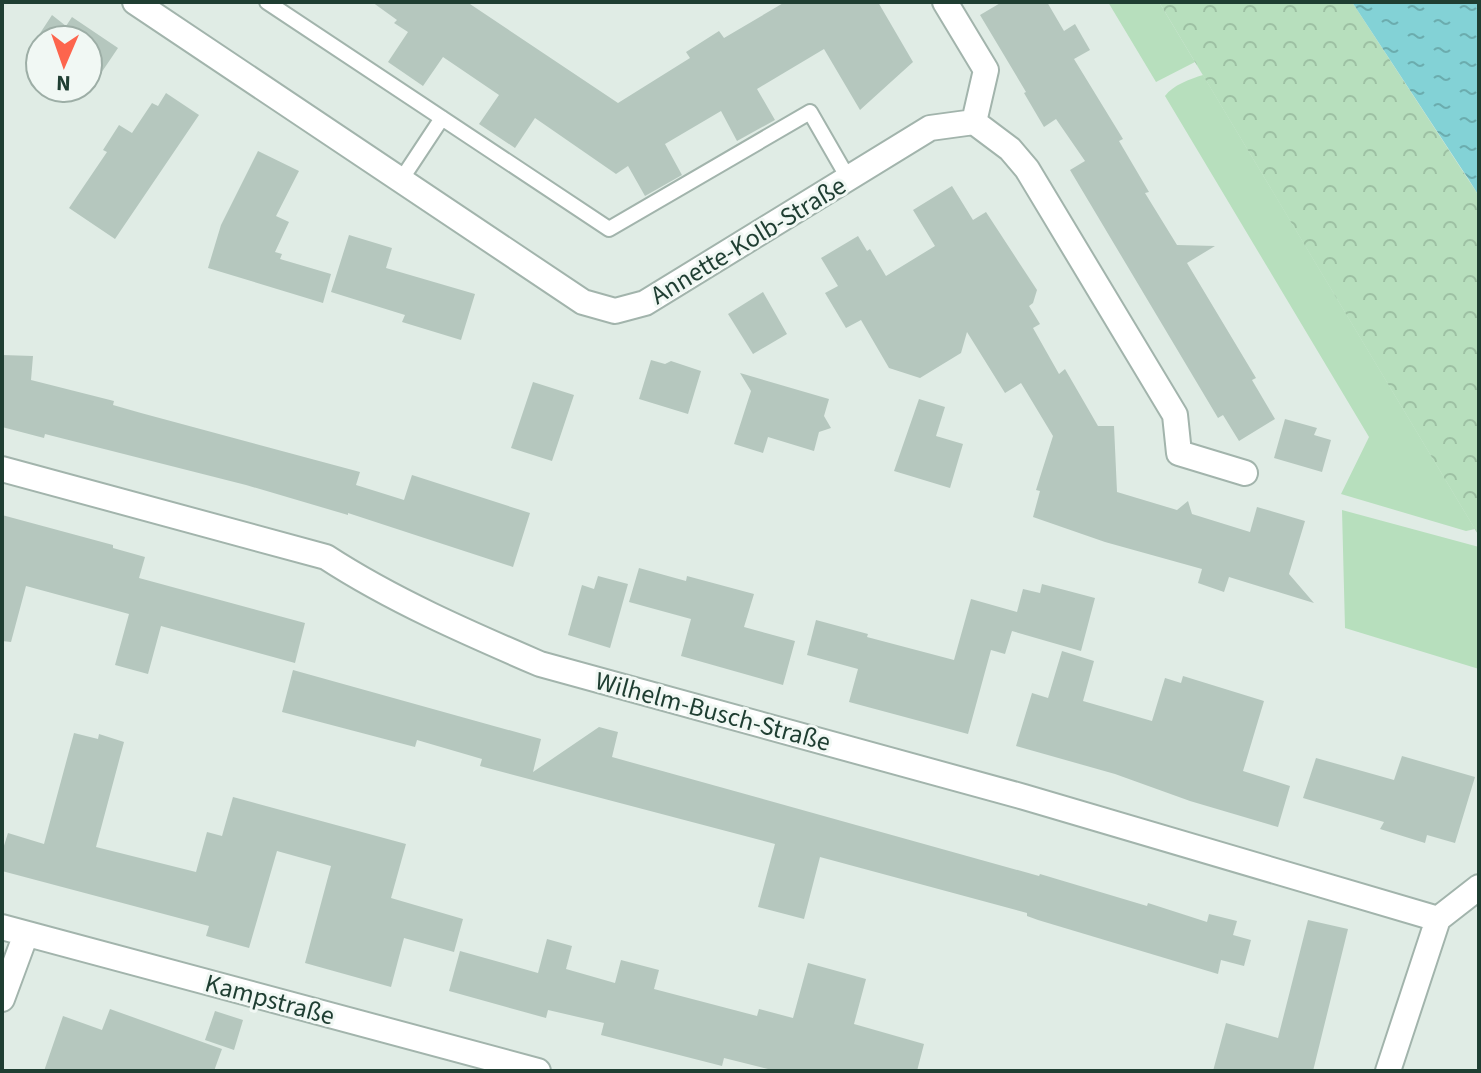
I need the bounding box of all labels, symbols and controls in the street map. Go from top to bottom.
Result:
north arrow [24,24,104,104]
text: N [55,67,71,99]
street label: Annette-Kolb-Straße [643,167,853,314]
street label: Wilhelm-Busch-Straße [591,662,835,761]
street label: Kampstraße [201,964,339,1035]

